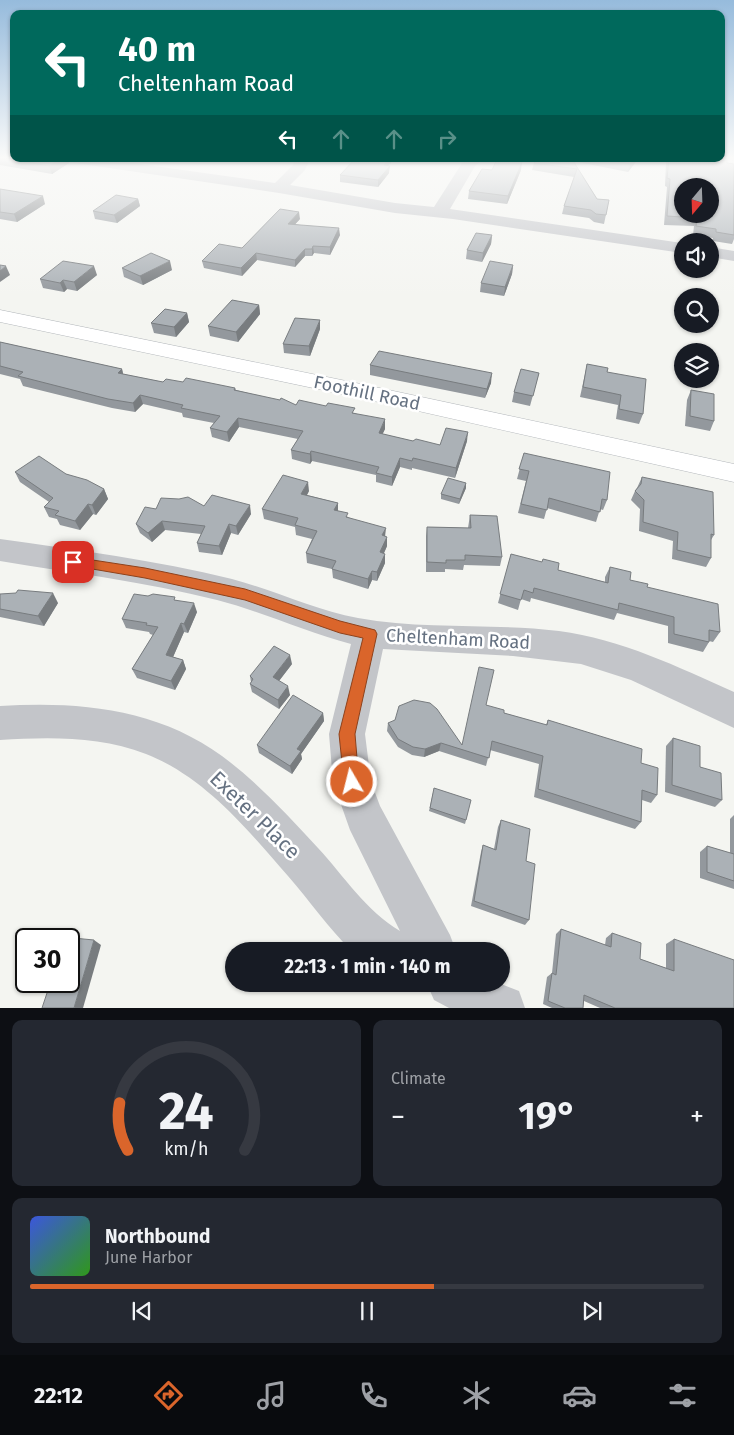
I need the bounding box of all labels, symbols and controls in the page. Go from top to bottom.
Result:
text: 40 m [118,28,196,70]
icon: left [35,30,100,95]
text: Cheltenham Road [118,70,294,97]
icon: left [274,125,302,153]
icon: ahead [327,125,355,153]
icon: ahead [380,125,408,153]
icon: right [433,125,461,153]
north arrow [674,178,719,222]
map controls [674,178,719,388]
button: sound [674,233,719,278]
button: search [674,288,719,333]
button: layers [674,343,719,388]
street label: Foothill Road [312,371,422,415]
pin [52,541,94,583]
icon: arrive [59,548,87,576]
street label: Cheltenham Road [385,624,531,654]
position arrow [325,755,377,807]
street label: Exeter Place [204,765,306,865]
speed limit sign: 30 [15,928,80,993]
text: 22:13 · 1 min · 140 m [284,955,451,978]
text: Climate [391,1069,446,1088]
text: 24 [159,1080,214,1143]
text: 19° [518,1093,577,1139]
text: − [391,1100,405,1133]
text: + [690,1100,704,1133]
text: km/h [164,1138,209,1160]
text: Northbound [105,1225,210,1248]
text: June Harbor [105,1248,192,1267]
icon: previous [128,1297,156,1325]
icon: pause [353,1297,381,1325]
icon: next [578,1297,606,1325]
icon: directions [151,1378,186,1413]
icon: music [254,1378,289,1413]
icon: phone [356,1378,391,1413]
icon: climate [459,1378,494,1413]
icon: car [562,1378,597,1413]
icon: filters [665,1378,700,1413]
text: 22:12 [34,1382,83,1409]

